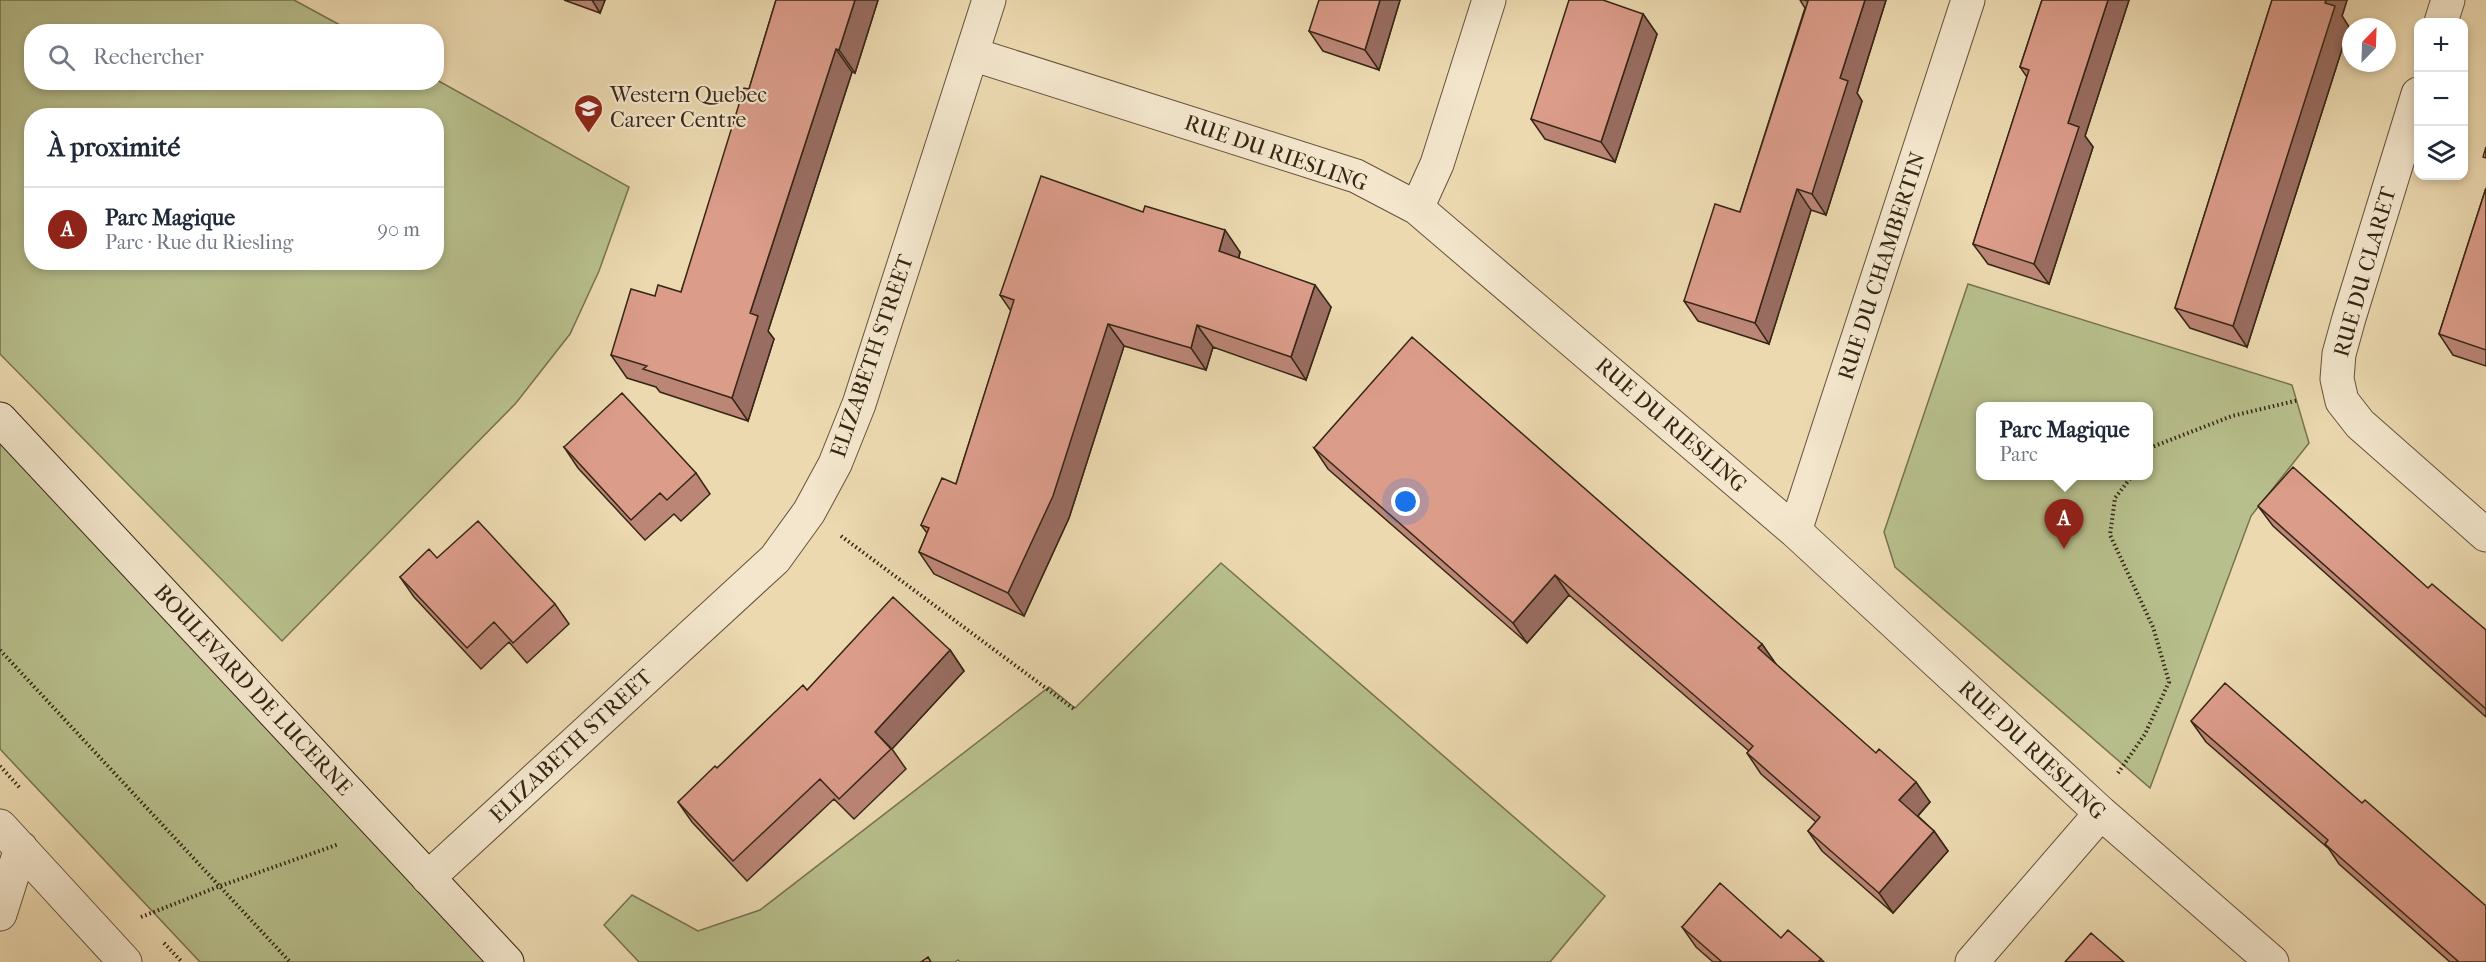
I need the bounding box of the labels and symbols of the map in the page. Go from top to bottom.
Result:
north arrow [2342,18,2396,72]
place label: Western Quebec Career Centre [609,82,767,133]
school or university icon: Western Quebec Career Centre [573,92,605,134]
street label: RUE DU RIESLING [1181,109,1371,197]
street label: RUE DU CHAMBERTIN [1833,148,1931,383]
street label: RUE DU CLARET [2328,183,2402,360]
street label: ELIZABETH STREET [825,250,919,461]
street label: RUE DU RIESLING [1590,352,1752,498]
your location [1391,487,1420,516]
pin: A [2044,500,2084,549]
street label: BOULEVARD DE LUCERNE [148,579,358,801]
street label: ELIZABETH STREET [484,663,659,828]
street label: RUE DU RIESLING [1953,675,2111,825]

